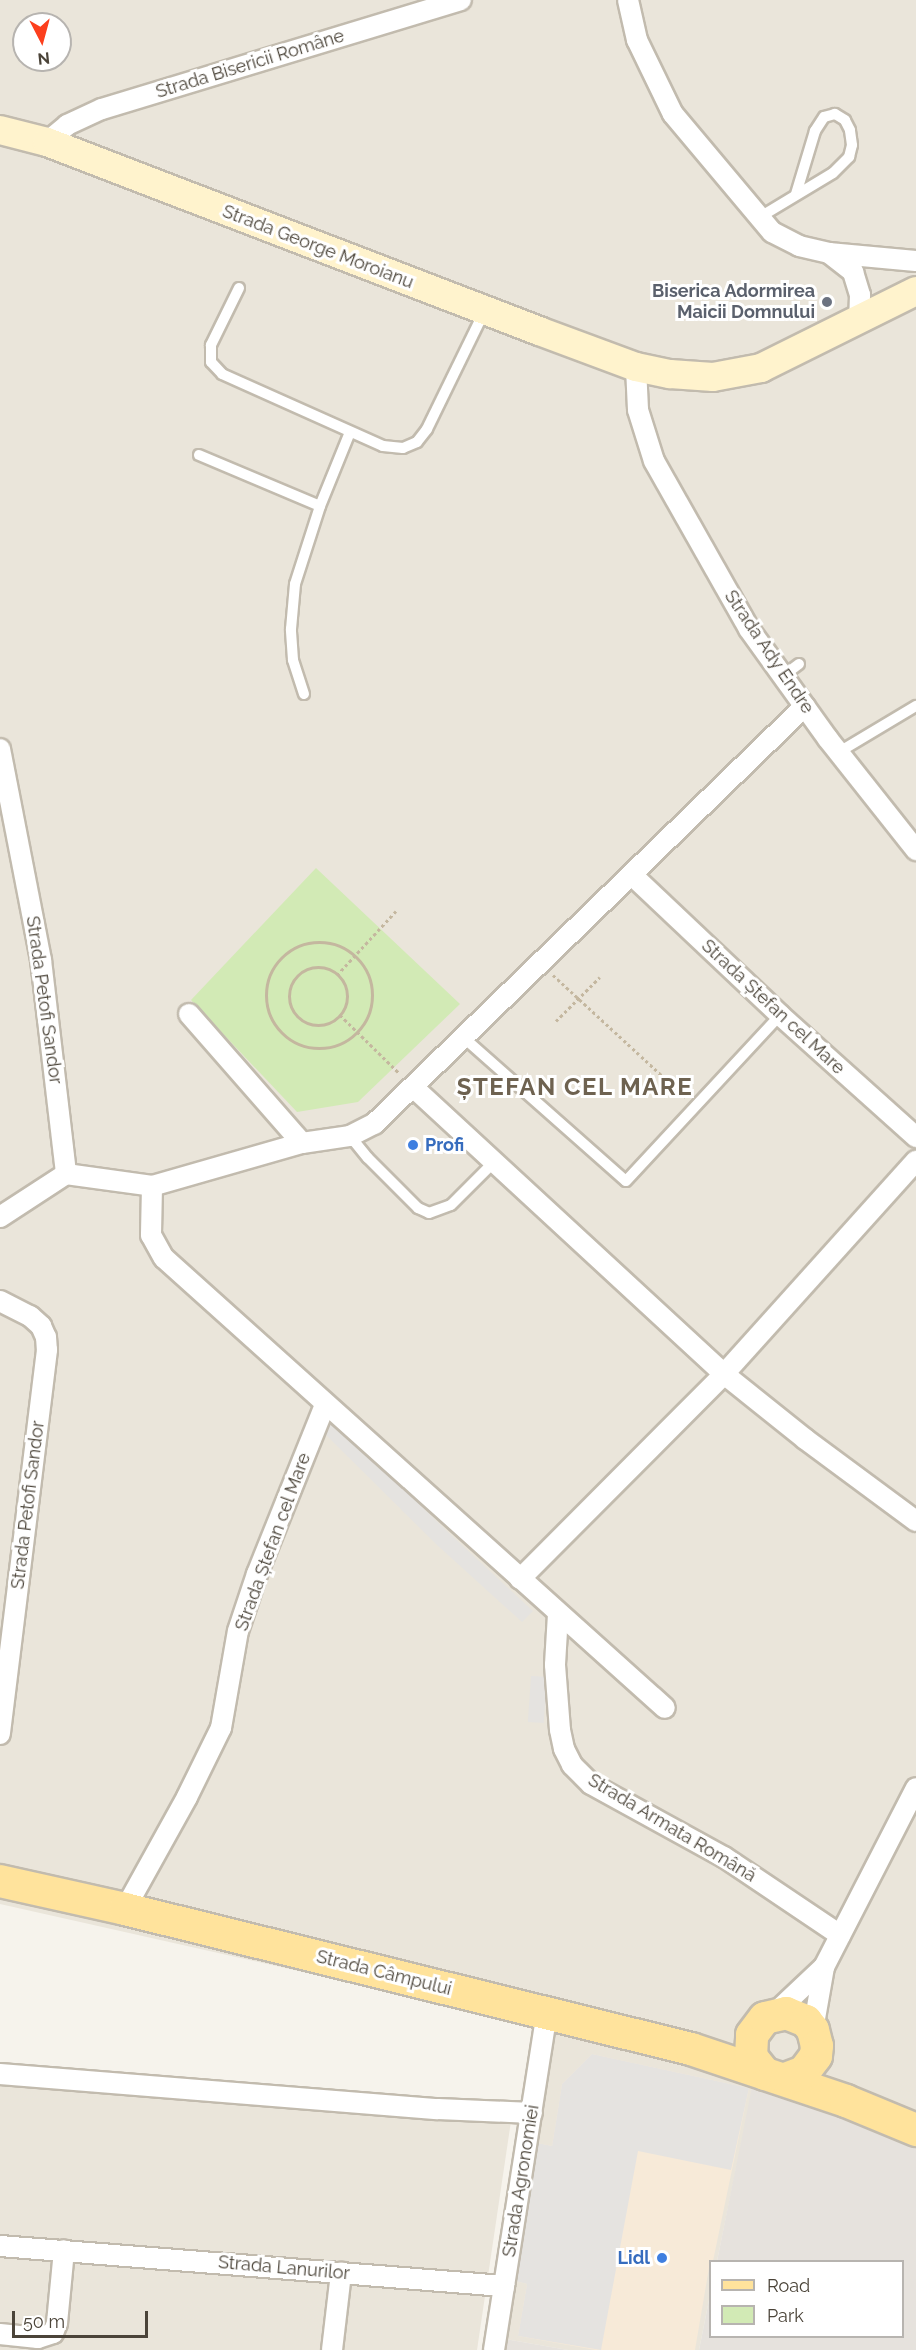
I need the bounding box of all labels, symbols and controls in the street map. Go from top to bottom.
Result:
north arrow [12,12,72,72]
street label: Strada Bisericii Române [153,25,347,103]
text: N [37,48,51,68]
street label: Strada George Moroianu [219,201,417,293]
place label: Biserica Adormirea Maicii Domnului [652,281,815,324]
marker: Biserica Adormirea Maicii Domnului [820,295,834,309]
street label: Strada Ady Endre [719,586,819,718]
street label: Strada Petofi Sandor [22,915,66,1085]
street label: Strada Ștefan cel Mare [697,935,849,1079]
district label: ȘTEFAN CEL MARE [456,1073,694,1101]
place label: Profi [425,1134,464,1156]
marker: Profi [406,1138,420,1152]
street label: Strada Petofi Sandor [7,1420,49,1590]
street label: Strada Ștefan cel Mare [231,1450,315,1634]
street label: Strada Armata Română [584,1769,760,1887]
street label: Strada Câmpului [314,1946,454,2000]
street label: Strada Agronomiei [498,2103,544,2259]
place label: Lidl [618,2247,650,2269]
street label: Strada Lanurilor [217,2251,351,2285]
marker: Lidl [655,2251,669,2265]
legend [709,2260,904,2338]
text: Road [767,2275,810,2296]
scale bar [15,2299,152,2337]
text: Park [767,2305,804,2326]
text: 50 m [23,2311,65,2332]

